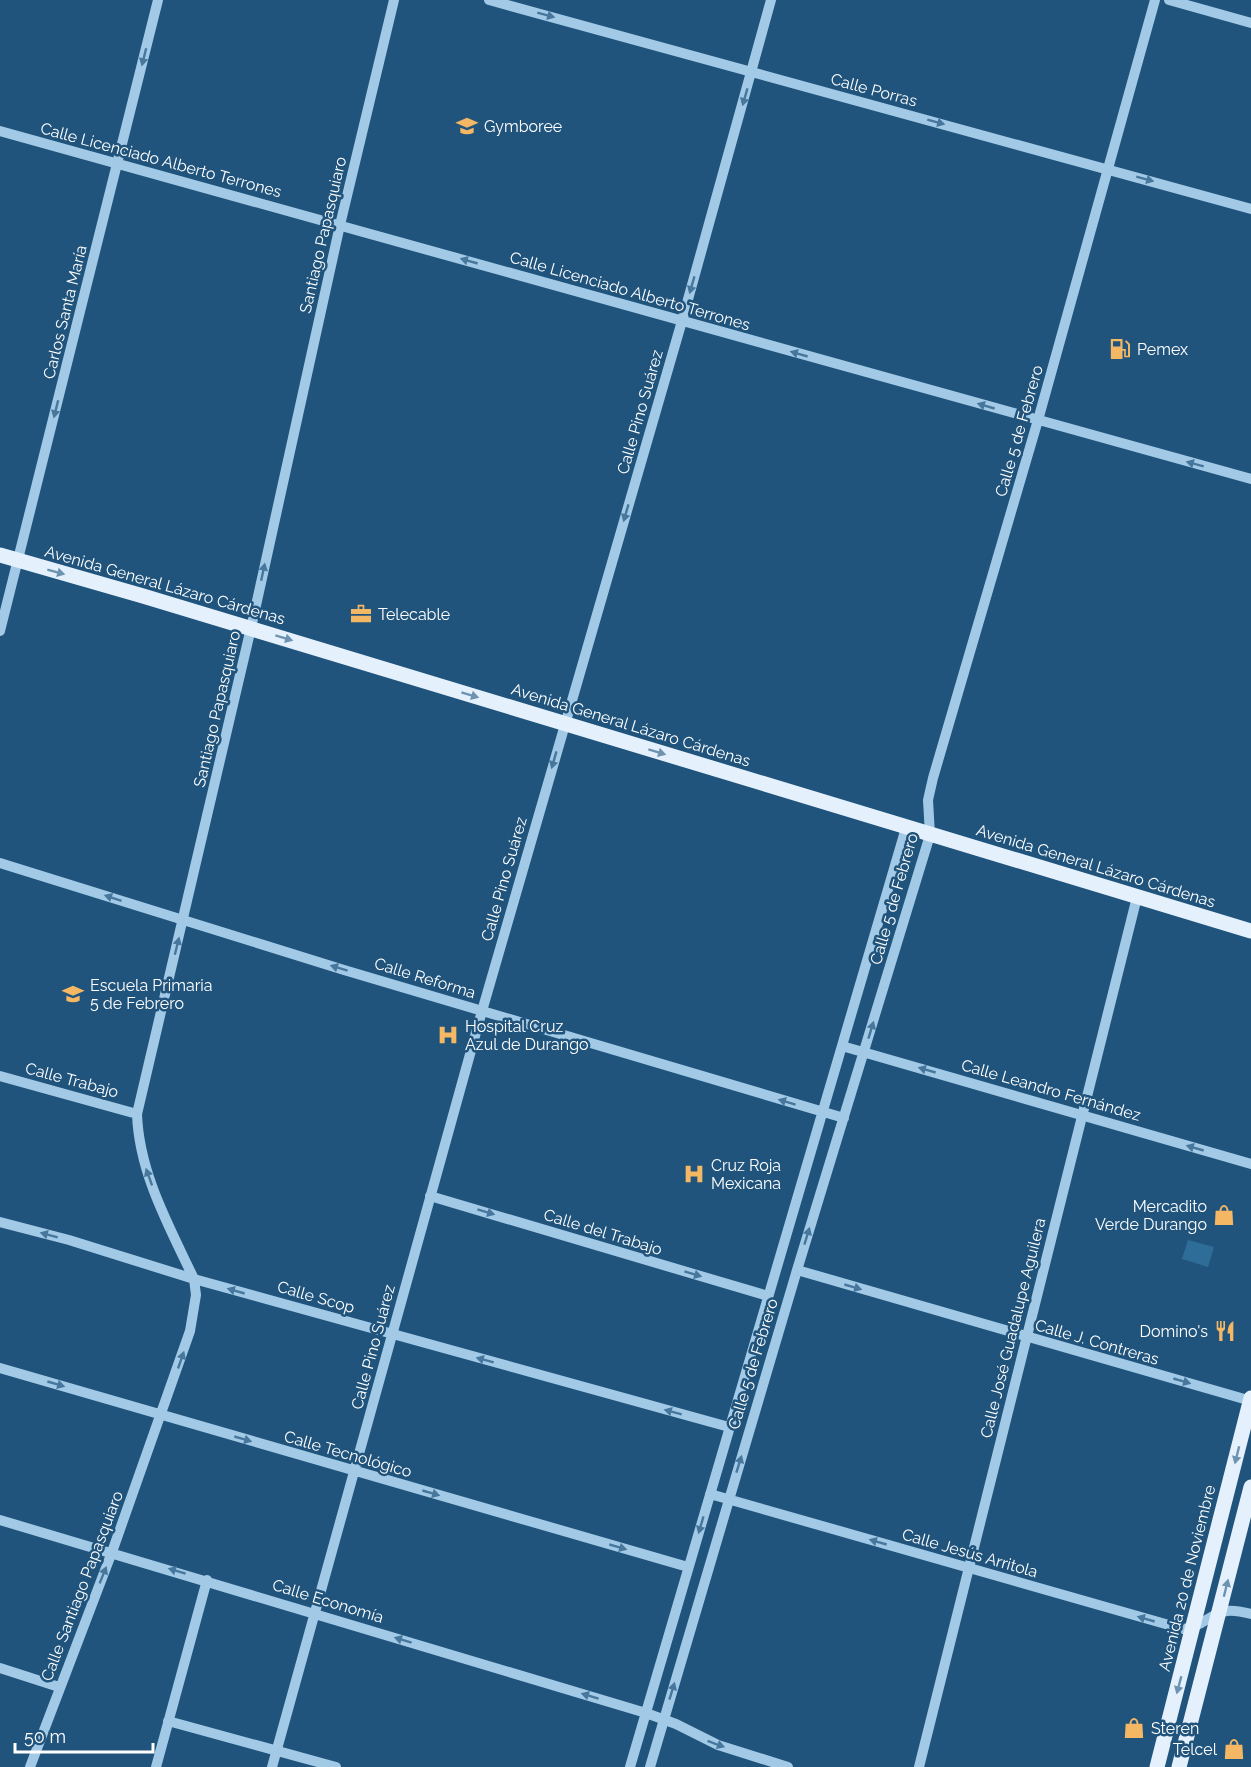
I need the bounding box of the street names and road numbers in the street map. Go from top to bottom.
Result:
street label: Calle Porras [829,69,920,111]
street label: Calle Licenciado Alberto Terrones [38,119,284,201]
street label: Santiago Papasquiaro [296,155,350,315]
street label: Carlos Santa María [39,243,91,381]
street label: Calle Licenciado Alberto Terrones [508,248,752,335]
street label: Calle Pino Suárez [613,347,667,476]
street label: Calle 5 de Febrero [991,363,1047,499]
street label: Avenida General Lázaro Cárdenas [43,542,288,629]
street label: Santiago Papasquiaro [190,629,244,789]
street label: Avenida General Lázaro Cárdenas [509,679,753,771]
street label: Calle Pino Suárez [477,814,531,943]
street label: Avenida General Lázaro Cárdenas [974,820,1218,912]
street label: Calle 5 de Febrero [866,831,922,967]
street label: Calle Reforma [372,954,478,1002]
street label: Calle Leandro Fernández [959,1055,1143,1125]
street label: Calle Trabajo [23,1058,121,1102]
street label: Calle del Trabajo [541,1205,665,1259]
street label: Calle José Guadalupe Aguilera [976,1216,1050,1440]
street label: Calle Scop [275,1277,357,1317]
street label: Calle Pino Suárez [347,1282,399,1412]
street label: Calle 5 de Febrero [724,1296,782,1432]
street label: Calle J. Contreras [1033,1315,1161,1369]
street label: Calle Tecnológico [282,1427,414,1481]
street label: Avenida 20 de Noviembre [1155,1483,1219,1673]
street label: Calle Santiago Papasquiaro [37,1488,127,1684]
street label: Calle Jesús Arritola [900,1525,1040,1581]
street label: Calle Economía [270,1575,386,1627]

